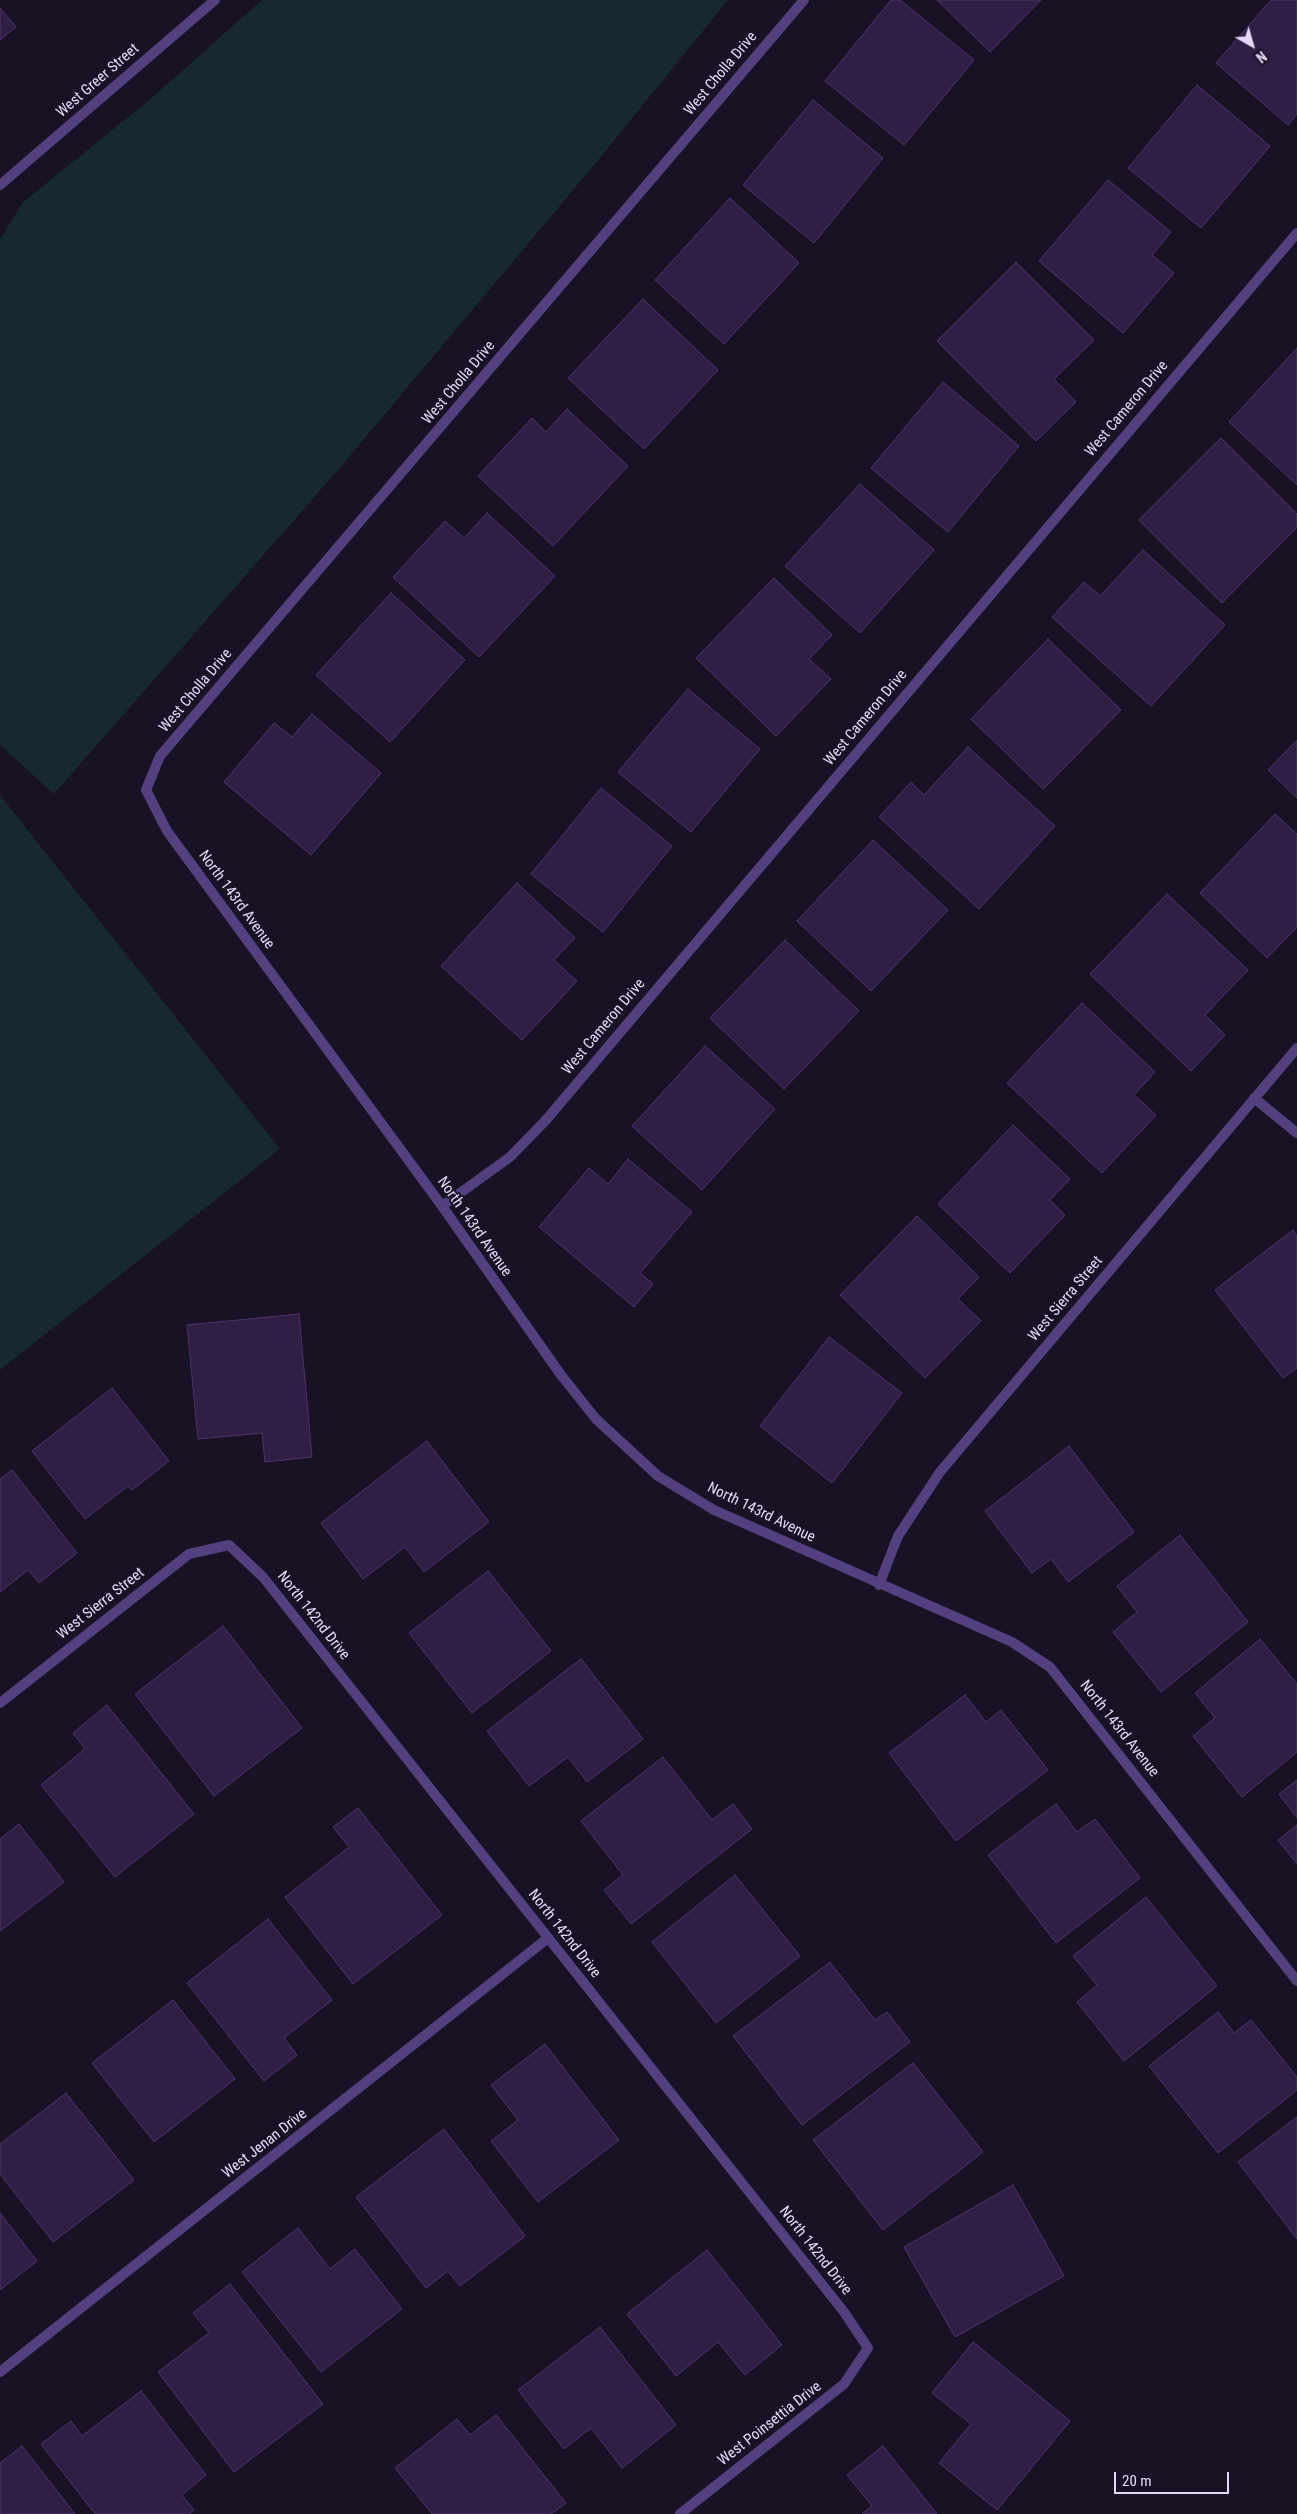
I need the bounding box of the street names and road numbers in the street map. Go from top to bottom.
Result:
street label: West Cholla Drive [681,29,761,119]
street label: West Greer Street [53,40,143,122]
street label: West Cholla Drive [419,338,499,428]
street label: West Cameron Drive [1082,357,1172,461]
street label: West Cholla Drive [156,646,236,736]
street label: West Cameron Drive [821,666,911,770]
street label: North 143rd Avenue [194,847,278,953]
street label: West Cameron Drive [559,975,649,1079]
street label: North 143rd Avenue [433,1174,515,1280]
street label: West Sierra Street [1025,1253,1107,1345]
street label: North 143rd Avenue [704,1479,818,1547]
street label: West Sierra Street [54,1564,148,1644]
street label: North 142nd Drive [273,1568,353,1664]
street label: North 143rd Avenue [1076,1677,1162,1781]
street label: North 142nd Drive [524,1886,604,1982]
street label: West Jenan Drive [219,2105,311,2183]
street label: North 142nd Drive [775,2203,855,2299]
street label: West Poinsettia Drive [715,2378,825,2470]

